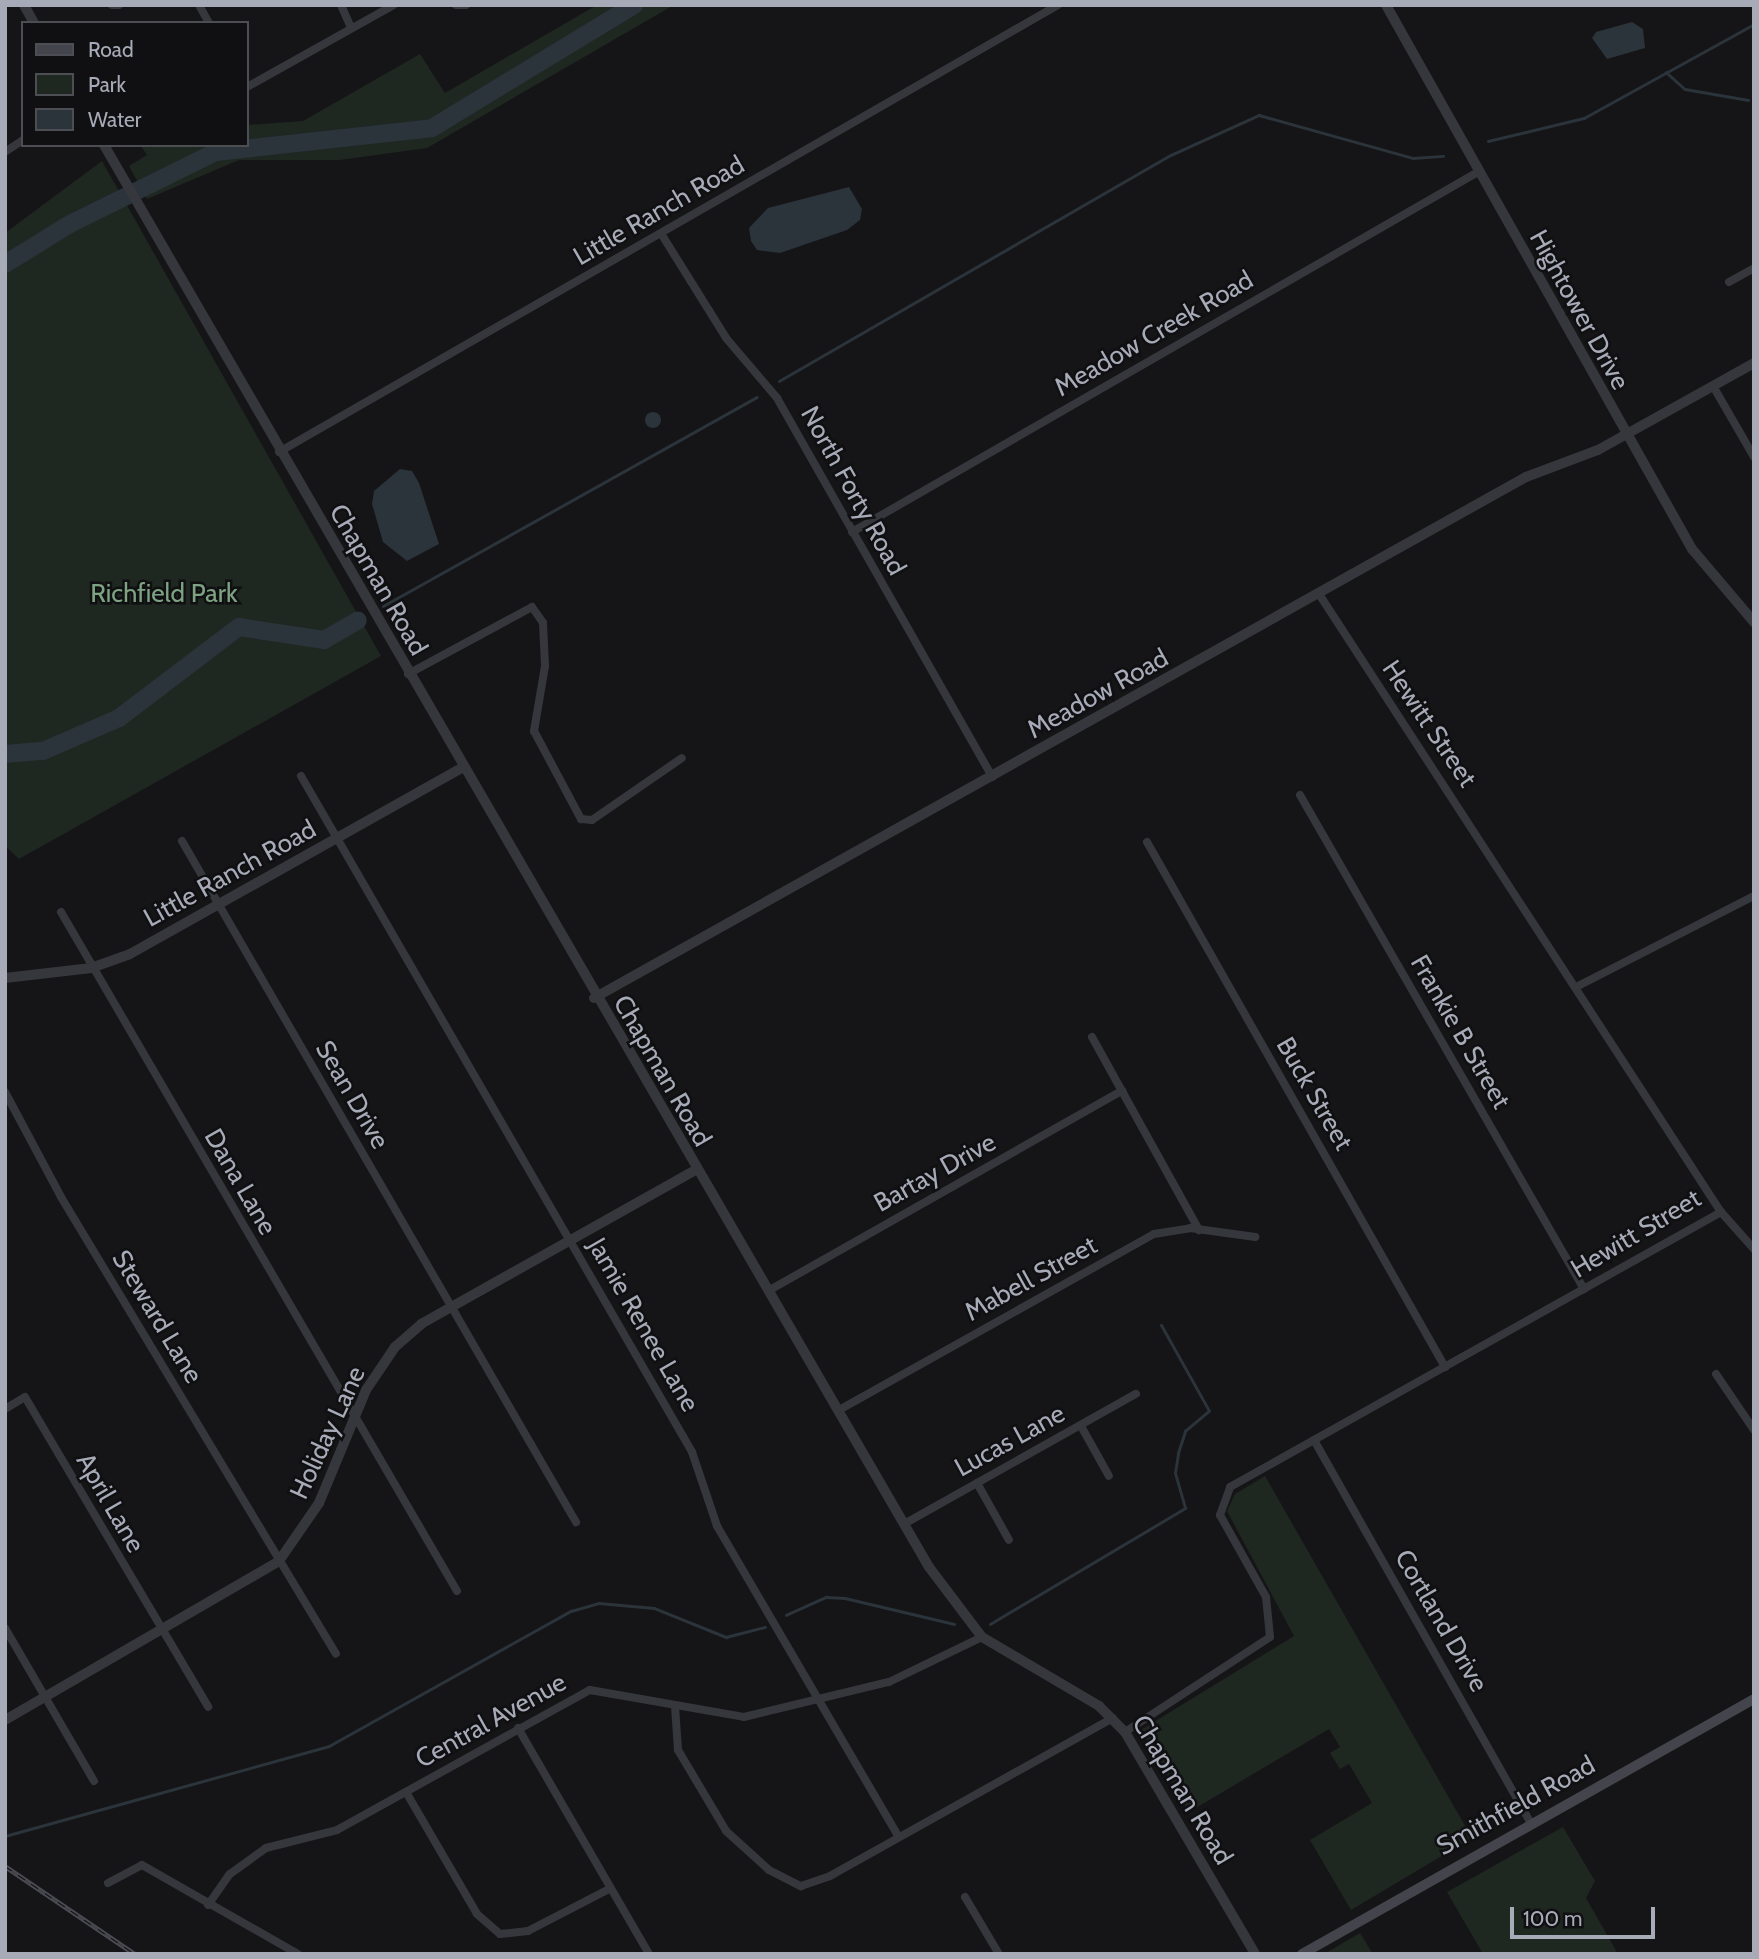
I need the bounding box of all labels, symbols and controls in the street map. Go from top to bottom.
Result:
legend [21,21,248,147]
text: Road [88,37,134,62]
text: Park [88,72,126,97]
text: Water [88,107,141,132]
street label: Little Ranch Road [568,150,750,272]
street label: Hightower Drive [1522,225,1636,395]
street label: Meadow Creek Road [1049,264,1259,404]
street label: North Forty Road [794,401,912,581]
street label: Chapman Road [322,499,434,661]
park label: Richfield Park [90,578,238,610]
street label: Meadow Road [1022,642,1174,746]
street label: Hewitt Street [1375,655,1483,793]
street label: Little Ranch Road [139,814,321,934]
street label: Frankie B Street [1403,950,1517,1114]
street label: Chapman Road [606,990,718,1152]
street label: Buck Street [1269,1032,1359,1156]
street label: Sean Drive [309,1035,395,1155]
street label: Dana Lane [197,1123,283,1241]
street label: Bartay Drive [869,1127,1001,1219]
street label: Hewitt Street [1565,1183,1707,1285]
street label: Mabell Street [960,1230,1102,1328]
street label: Jamie Renee Lane [581,1233,705,1417]
street label: Steward Lane [105,1245,209,1389]
street label: Holiday Lane [284,1362,372,1504]
street label: Lucas Lane [950,1398,1070,1484]
street label: April Lane [69,1448,151,1558]
street label: Cortland Drive [1388,1544,1494,1698]
street label: Central Avenue [410,1667,572,1775]
street label: Chapman Road [1125,1709,1239,1871]
street label: Smithfield Road [1431,1750,1601,1862]
scale bar [1514,1892,1659,1936]
text: 100 m [1523,1906,1582,1931]

